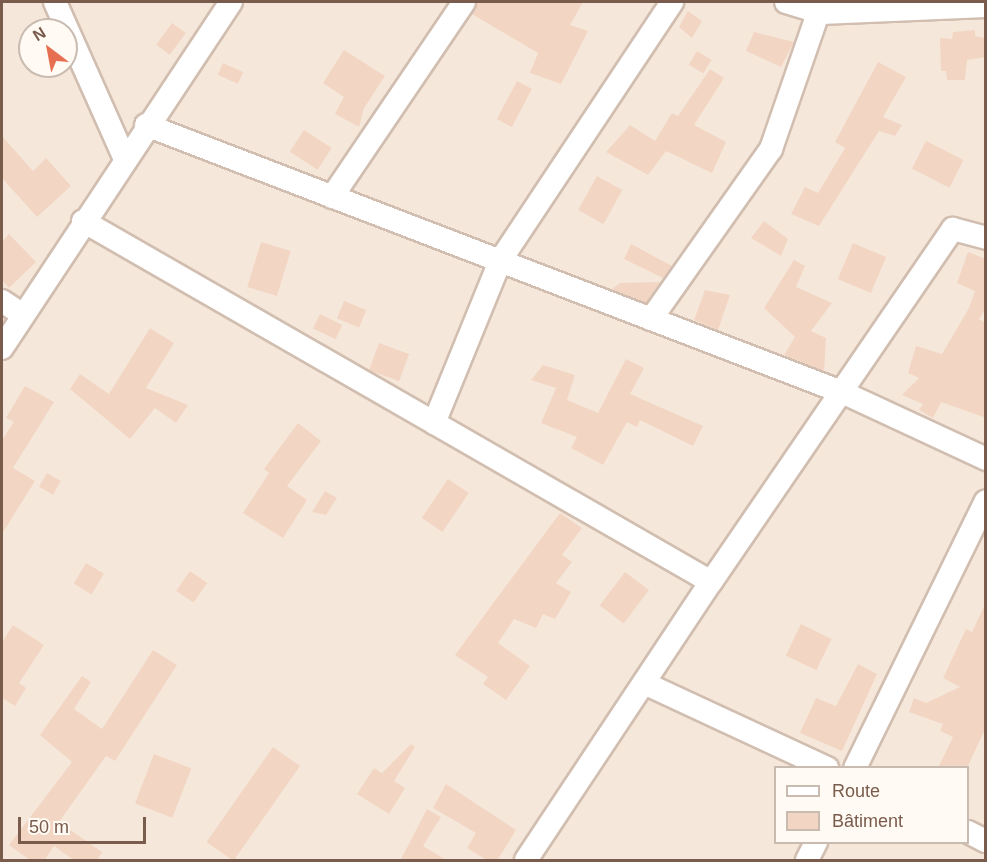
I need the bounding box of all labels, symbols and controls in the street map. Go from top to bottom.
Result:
north arrow [18,18,78,78]
text: N [30,24,49,44]
legend [774,766,969,844]
text: Route [832,781,880,801]
scale bar [21,805,148,843]
text: Bâtiment [832,811,903,831]
text: 50 m [29,817,69,837]

